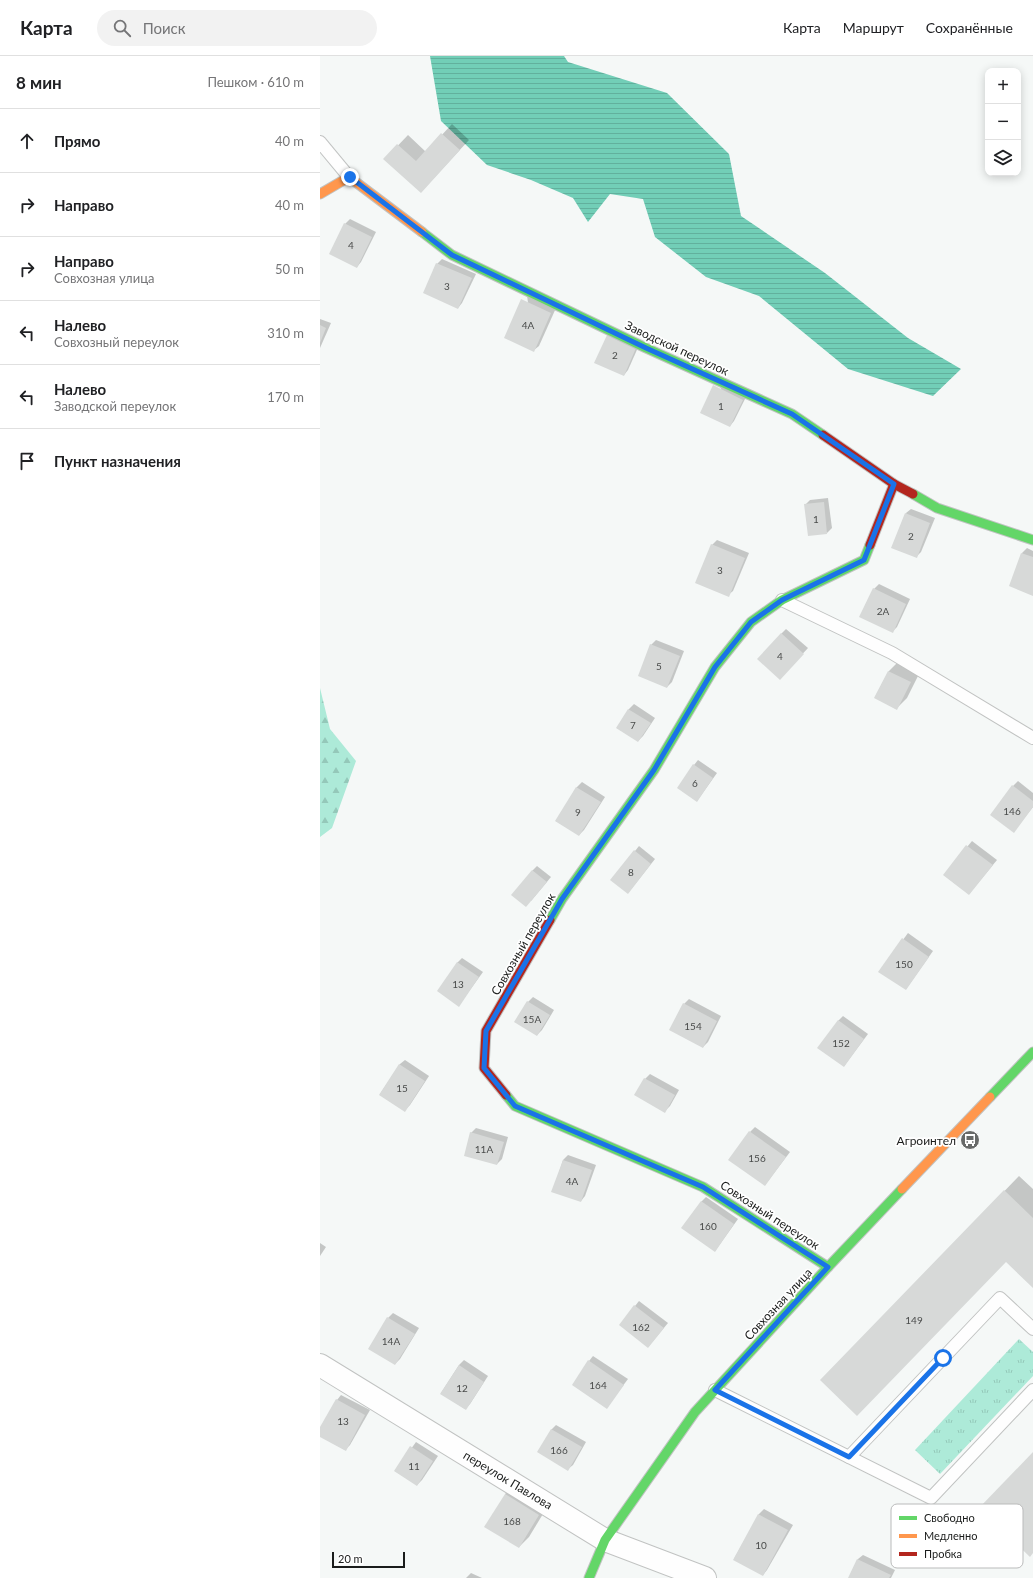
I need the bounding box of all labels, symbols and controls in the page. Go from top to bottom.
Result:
search box [97,10,377,46]
text: Карта [20,16,73,39]
icon: search [111,17,133,39]
text: Поиск [143,19,186,37]
text: Карта [783,19,821,36]
text: Маршрут [843,19,904,36]
text: Сохранённые [926,19,1013,36]
map controls [985,68,1021,176]
button: + [985,68,1021,104]
text: 8 мин [16,72,62,93]
text: Пешком · 610 m [207,74,304,90]
button: − [985,104,1021,140]
icon: ahead [16,130,38,152]
text: Прямо [54,132,100,150]
text: 40 m [275,133,304,149]
button: layers [985,140,1021,176]
route end [341,168,359,186]
icon: right [16,194,38,216]
text: Направо [54,196,114,214]
text: 40 m [275,197,304,213]
house number: 4 [348,239,354,251]
text: Направо [54,252,114,270]
icon: right [16,258,38,280]
text: 50 m [275,261,304,277]
text: Совхозная улица [54,270,155,286]
house number: 3 [444,280,450,292]
text: Налево [54,316,106,334]
street label: Заводской переулок [623,317,732,379]
house number: 4А [522,319,535,331]
icon: left [16,322,38,344]
text: 310 m [267,325,304,341]
text: Совхозный переулок [54,334,179,350]
house number: 2 [612,349,618,361]
text: Налево [54,380,106,398]
icon: left [16,386,38,408]
text: 170 m [267,389,304,405]
text: Заводской переулок [54,398,176,414]
house number: 1 [718,400,724,412]
icon: arrive [16,450,38,472]
text: Пункт назначения [54,452,181,470]
house number: 1 [813,513,819,525]
house number: 2 [908,530,914,542]
house number: 3 [717,564,723,576]
house number: 2А [877,605,890,617]
house number: 4 [777,650,783,662]
house number: 5 [656,660,662,672]
house number: 7 [630,719,636,731]
house number: 6 [692,777,698,789]
house number: 146 [1003,805,1021,817]
house number: 9 [575,806,581,818]
house number: 8 [628,866,634,878]
street label: Совхозный переулок [488,890,559,998]
house number: 150 [895,958,913,970]
house number: 13 [452,978,464,990]
house number: 15А [523,1013,541,1025]
house number: 154 [684,1020,702,1032]
house number: 152 [832,1037,850,1049]
house number: 15 [396,1082,408,1094]
bus stop icon: Агроинтел [959,1129,981,1151]
place label: Агроинтел [897,1133,956,1148]
house number: 11А [475,1143,493,1155]
house number: 156 [748,1152,766,1164]
house number: 4А [566,1175,579,1187]
street label: Совхозный переулок [718,1177,823,1253]
house number: 160 [699,1220,717,1232]
street label: Совхозная улица [741,1265,815,1343]
house number: 149 [905,1314,923,1326]
house number: 162 [632,1321,650,1333]
house number: 14А [382,1335,400,1347]
route start [934,1349,952,1367]
house number: 164 [589,1379,607,1391]
house number: 12 [456,1382,468,1394]
house number: 13 [337,1415,349,1427]
house number: 166 [550,1444,568,1456]
street label: переулок Павлова [461,1448,555,1512]
house number: 11 [408,1460,420,1472]
legend [891,1504,1023,1568]
text: Свободно [924,1511,975,1524]
house number: 168 [503,1515,521,1527]
text: Медленно [924,1529,977,1542]
house number: 10 [755,1539,767,1551]
text: Пробка [924,1547,962,1560]
scale bar [332,1550,405,1569]
text: 20 m [338,1552,363,1565]

